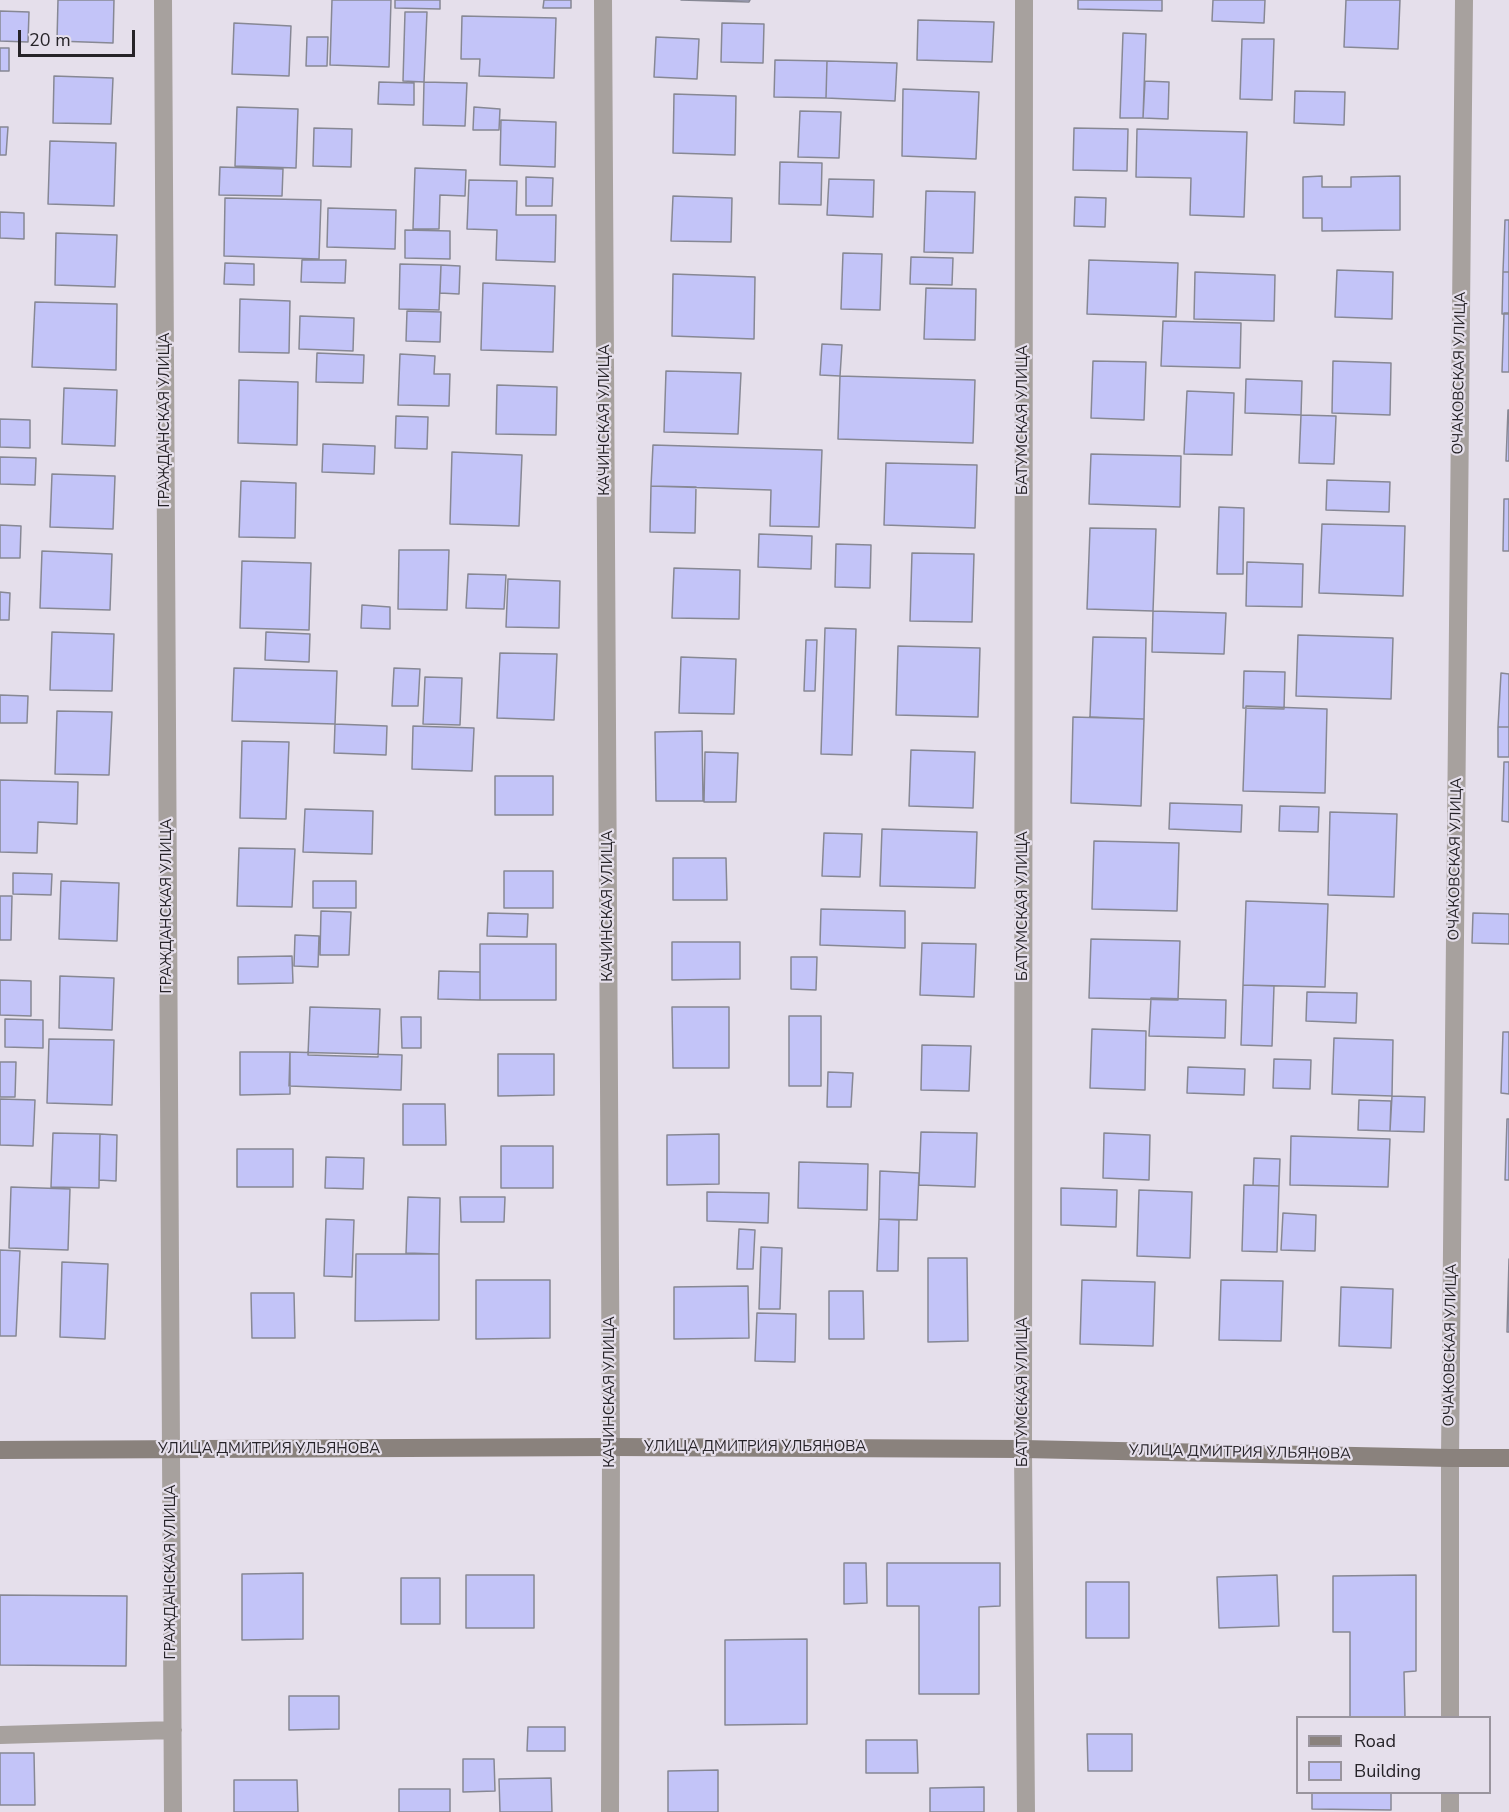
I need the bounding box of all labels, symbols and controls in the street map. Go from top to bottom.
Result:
scale bar [21,18,138,56]
text: 20 m [29,28,71,52]
street label: ОЧАКОВСКАЯ УЛИЦА [1450,292,1470,454]
street label: ГРАЖДАНСКАЯ УЛИЦА [156,333,174,507]
street label: КАЧИНСКАЯ УЛИЦА [596,344,614,496]
street label: БАТУМСКАЯ УЛИЦА [1014,345,1032,495]
street label: ОЧАКОВСКАЯ УЛИЦА [1446,778,1466,940]
street label: ГРАЖДАНСКАЯ УЛИЦА [158,819,176,993]
street label: КАЧИНСКАЯ УЛИЦА [599,830,617,982]
street label: БАТУМСКАЯ УЛИЦА [1014,831,1032,981]
street label: ОЧАКОВСКАЯ УЛИЦА [1441,1264,1461,1426]
street label: КАЧИНСКАЯ УЛИЦА [601,1316,619,1468]
street label: БАТУМСКАЯ УЛИЦА [1014,1317,1032,1467]
street label: УЛИЦА ДМИТРИЯ УЛЬЯНОВА [644,1438,866,1456]
street label: УЛИЦА ДМИТРИЯ УЛЬЯНОВА [158,1440,380,1458]
street label: УЛИЦА ДМИТРИЯ УЛЬЯНОВА [1129,1442,1351,1464]
street label: ГРАЖДАНСКАЯ УЛИЦА [162,1485,180,1659]
legend [1296,1716,1491,1794]
text: Road [1354,1729,1396,1753]
text: Building [1354,1759,1421,1783]

